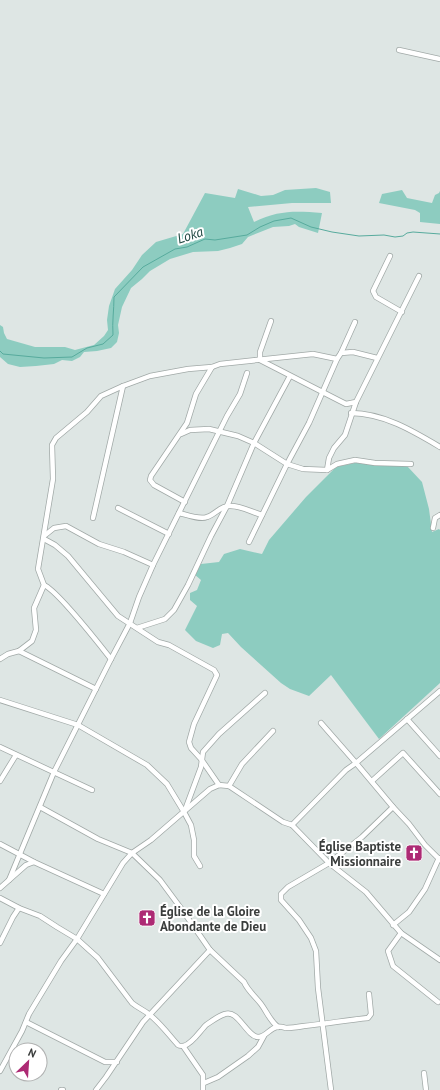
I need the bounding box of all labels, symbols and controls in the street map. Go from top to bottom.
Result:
water label: Loka [175,222,205,248]
place label: Église Baptiste Missionnaire [319,838,401,870]
church icon: Église Baptiste Missionnaire [404,843,424,863]
place label: Église de la Gloire Abondante de Dieu [160,903,266,935]
church icon: Église de la Gloire Abondante de Dieu [137,908,157,928]
north arrow [8,1042,48,1082]
text: N [26,1045,38,1061]

